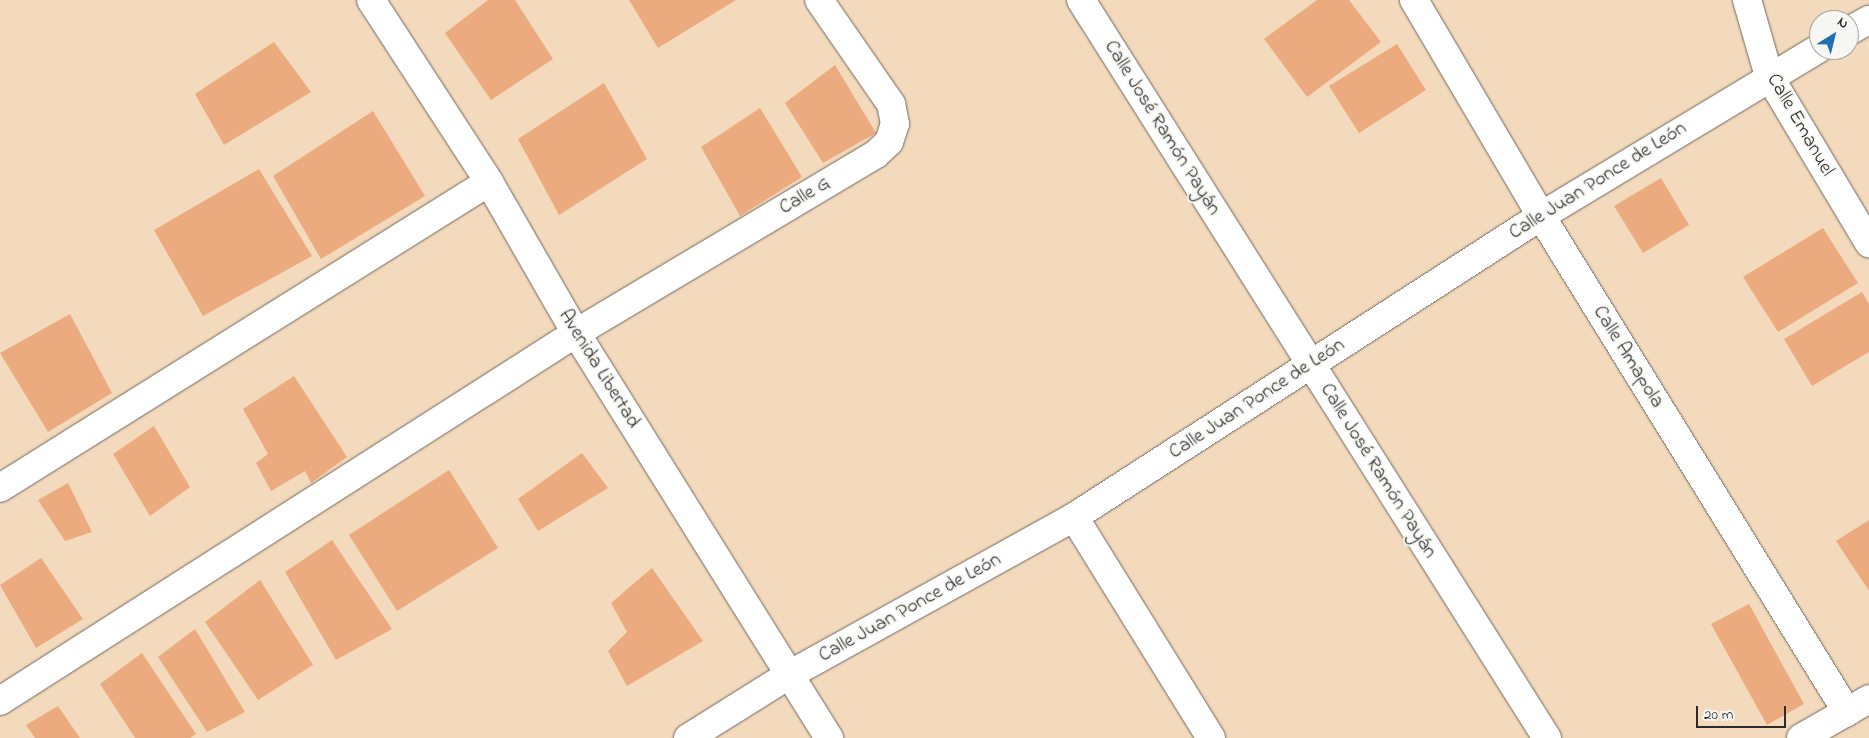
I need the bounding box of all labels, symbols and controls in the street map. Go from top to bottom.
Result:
north arrow [1809,10,1859,60]
text: N [1833,12,1853,35]
street label: Calle José Ramón Payán [1098,36,1226,220]
street label: Calle Emanuel [1761,69,1839,181]
street label: Calle Juan Ponce de León [1505,117,1691,245]
street label: Calle G [775,172,835,220]
street label: Calle Amapola [1587,301,1669,413]
street label: Avenida Libertad [553,305,645,433]
street label: Calle Juan Ponce de León [1165,333,1349,465]
street label: Calle José Ramón Payán [1314,379,1442,563]
street label: Calle Juan Ponce de León [815,548,1005,668]
scale bar [1699,696,1789,728]
text: 20 m [1704,704,1733,726]

